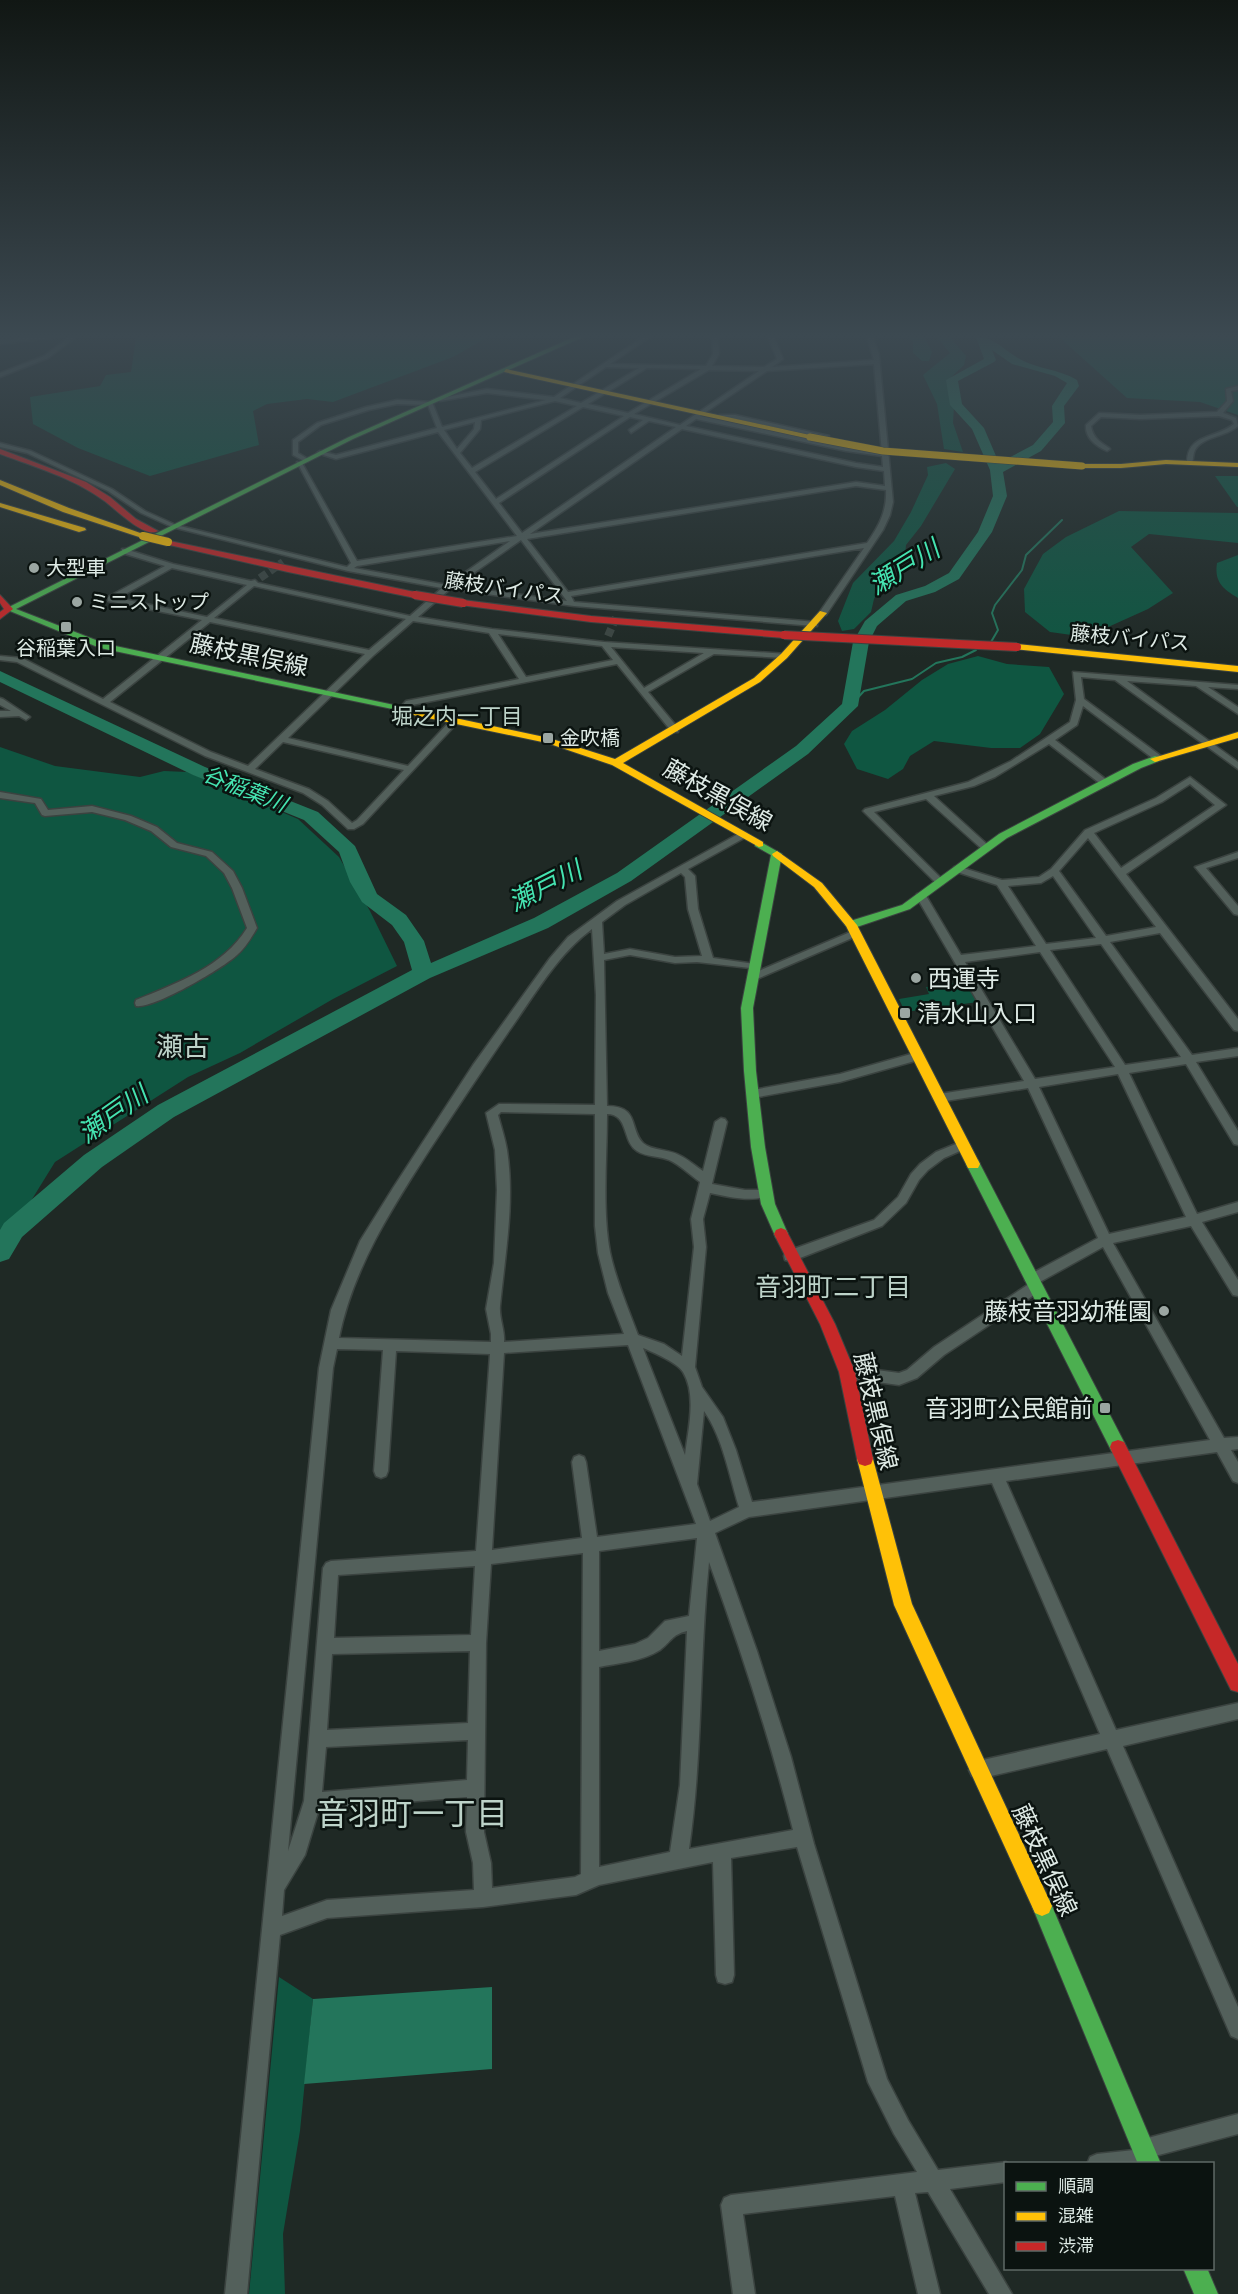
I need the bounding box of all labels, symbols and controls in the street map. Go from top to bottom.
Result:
water label: 瀬戸川 [862,531,948,601]
place label: 大型車 [46,556,106,580]
marker: 大型車 [27,561,41,575]
street label: 藤枝バイパス [443,568,565,608]
place label: ミニストップ [89,590,209,614]
marker: ミニストップ [70,595,84,609]
marker: 谷稲葉入口 [59,620,73,634]
street label: 藤枝バイパス [1069,621,1191,655]
street label: 藤枝黒俣線 [187,628,311,682]
place label: 谷稲葉入口 [16,636,116,660]
district label: 堀之内一丁目 [391,703,523,730]
place label: 金吹橋 [560,726,620,750]
marker: 金吹橋 [541,731,555,745]
street label: 藤枝黒俣線 [658,753,778,837]
water label: 谷稲葉川 [199,760,293,819]
water label: 瀬戸川 [503,853,590,918]
place label: 西運寺 [928,964,1000,993]
marker: 西運寺 [909,971,923,985]
place label: 清水山入口 [917,999,1037,1028]
marker: 清水山入口 [898,1006,912,1020]
district label: 瀬古 [156,1031,210,1063]
water label: 瀬戸川 [72,1077,157,1149]
district label: 音羽町二丁目 [755,1271,911,1303]
place label: 藤枝音羽幼稚園 [984,1297,1152,1326]
marker: 藤枝音羽幼稚園 [1157,1304,1171,1318]
street label: 藤枝黒俣線 [848,1349,904,1473]
place label: 音羽町公民館前 [925,1394,1093,1423]
marker: 音羽町公民館前 [1098,1401,1112,1415]
district label: 音羽町一丁目 [316,1795,508,1833]
street label: 藤枝黒俣線 [1007,1799,1083,1921]
legend [1004,2162,1214,2270]
text: 順調 [1058,2175,1094,2197]
text: 混雑 [1058,2205,1094,2227]
text: 渋滞 [1058,2235,1094,2257]

